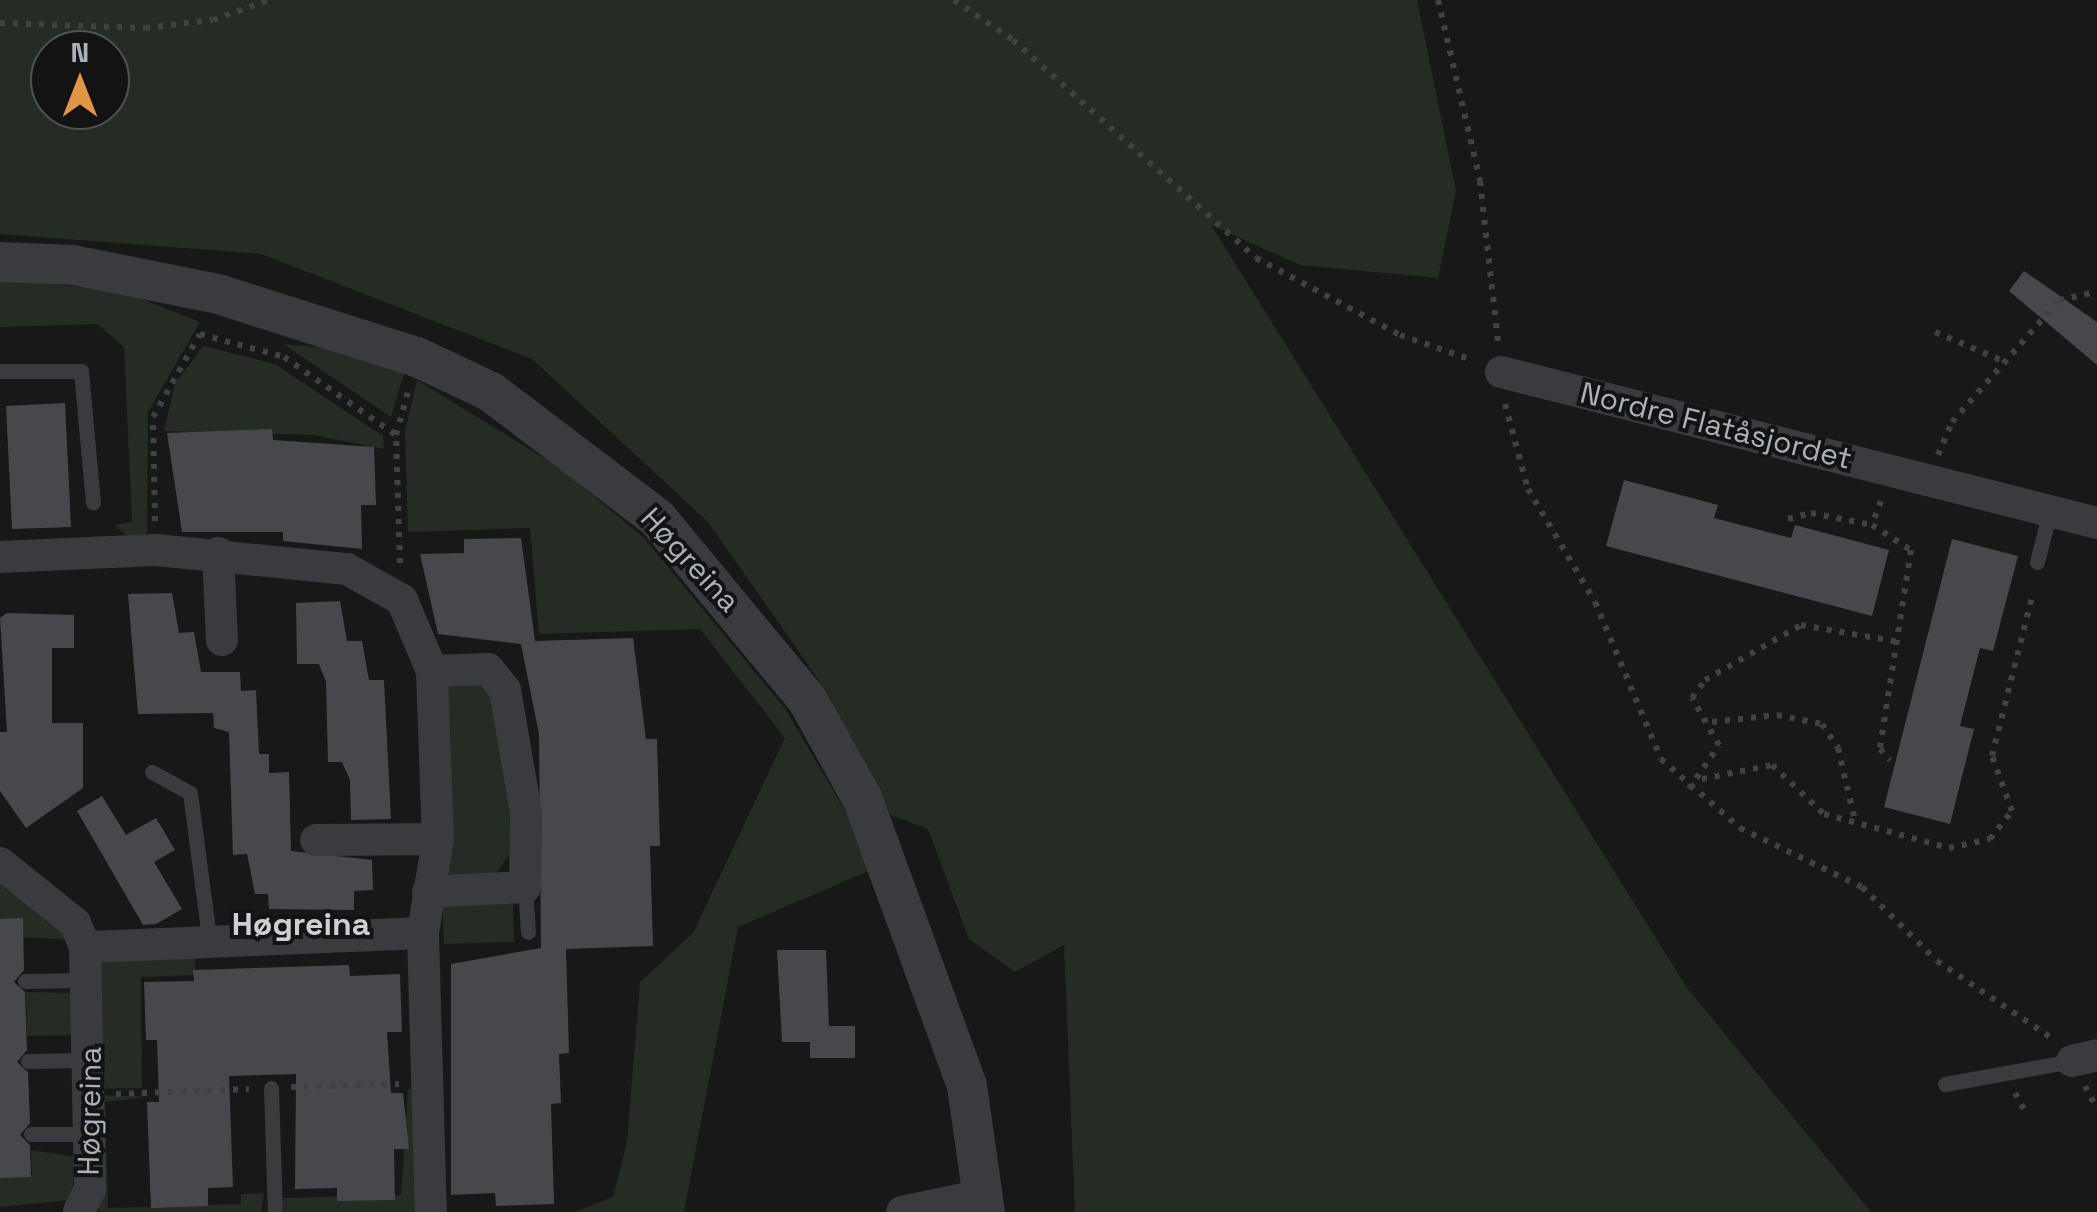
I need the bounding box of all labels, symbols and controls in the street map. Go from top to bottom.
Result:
north arrow [30,30,130,130]
text: N [71,34,89,70]
street label: Nordre Flatåsjordet [1577,375,1855,477]
street label: Høgreina [633,501,747,619]
district label: Høgreina [232,905,370,943]
street label: Høgreina [71,1046,109,1176]

